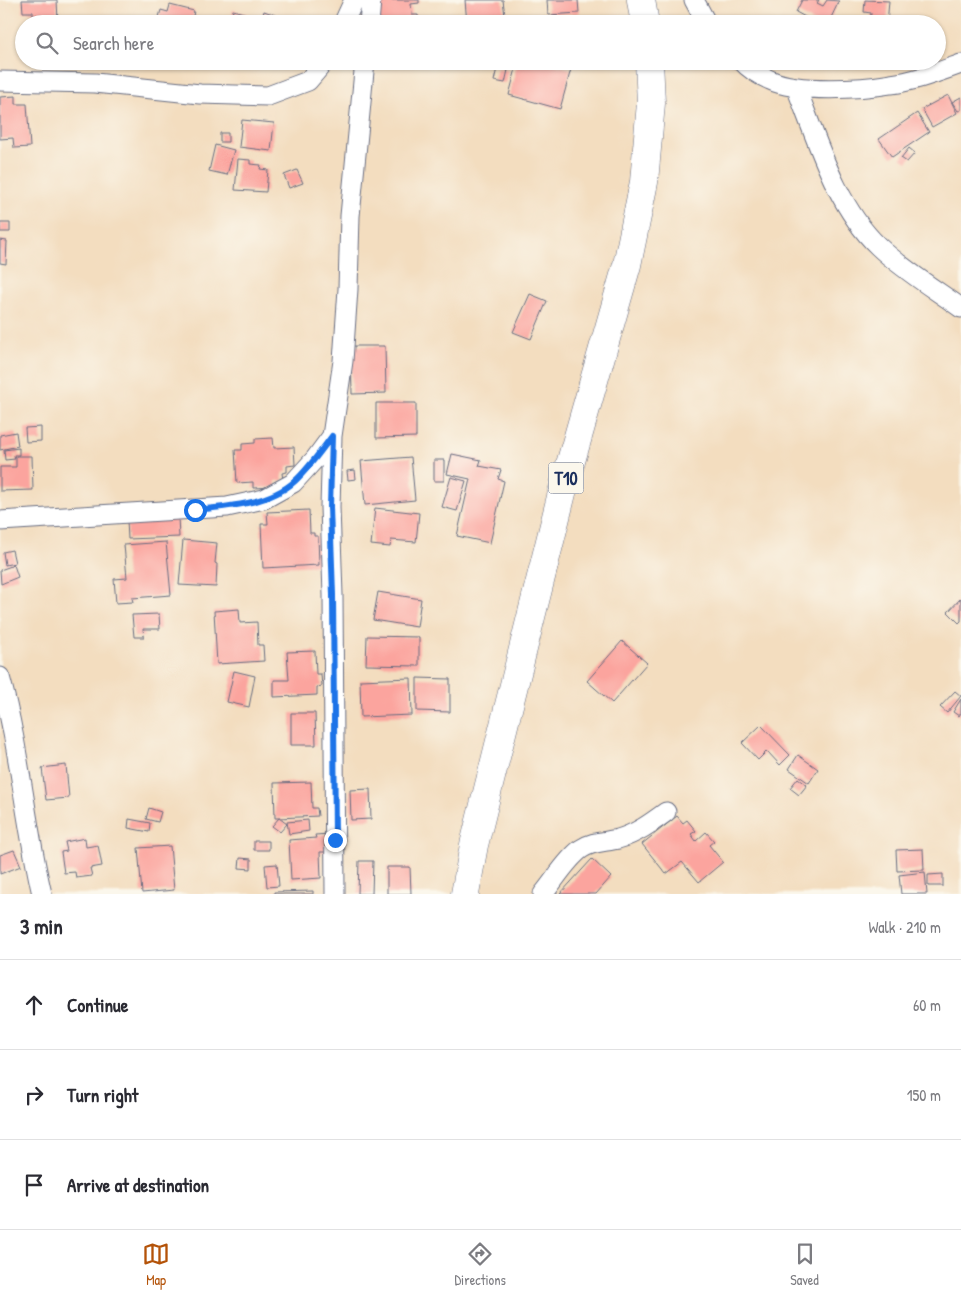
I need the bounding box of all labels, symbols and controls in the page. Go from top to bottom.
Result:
search box [15,15,946,70]
icon: search [33,29,61,57]
text: Search here [73,30,154,56]
road number: T10 [548,462,584,493]
route start [184,499,207,522]
route end [324,829,347,852]
text: 3 min [20,912,63,941]
text: Walk · 210 m [868,916,941,938]
icon: ahead [20,991,48,1019]
text: Continue [67,992,128,1018]
text: 60 m [913,994,941,1016]
icon: right [20,1081,48,1109]
text: Turn right [67,1082,138,1108]
text: 150 m [907,1084,941,1106]
icon: arrive [20,1171,48,1199]
text: Arrive at destination [67,1172,209,1198]
tab: Map [142,1240,170,1289]
tab: Directions [454,1240,506,1289]
tab: Saved [790,1240,819,1289]

